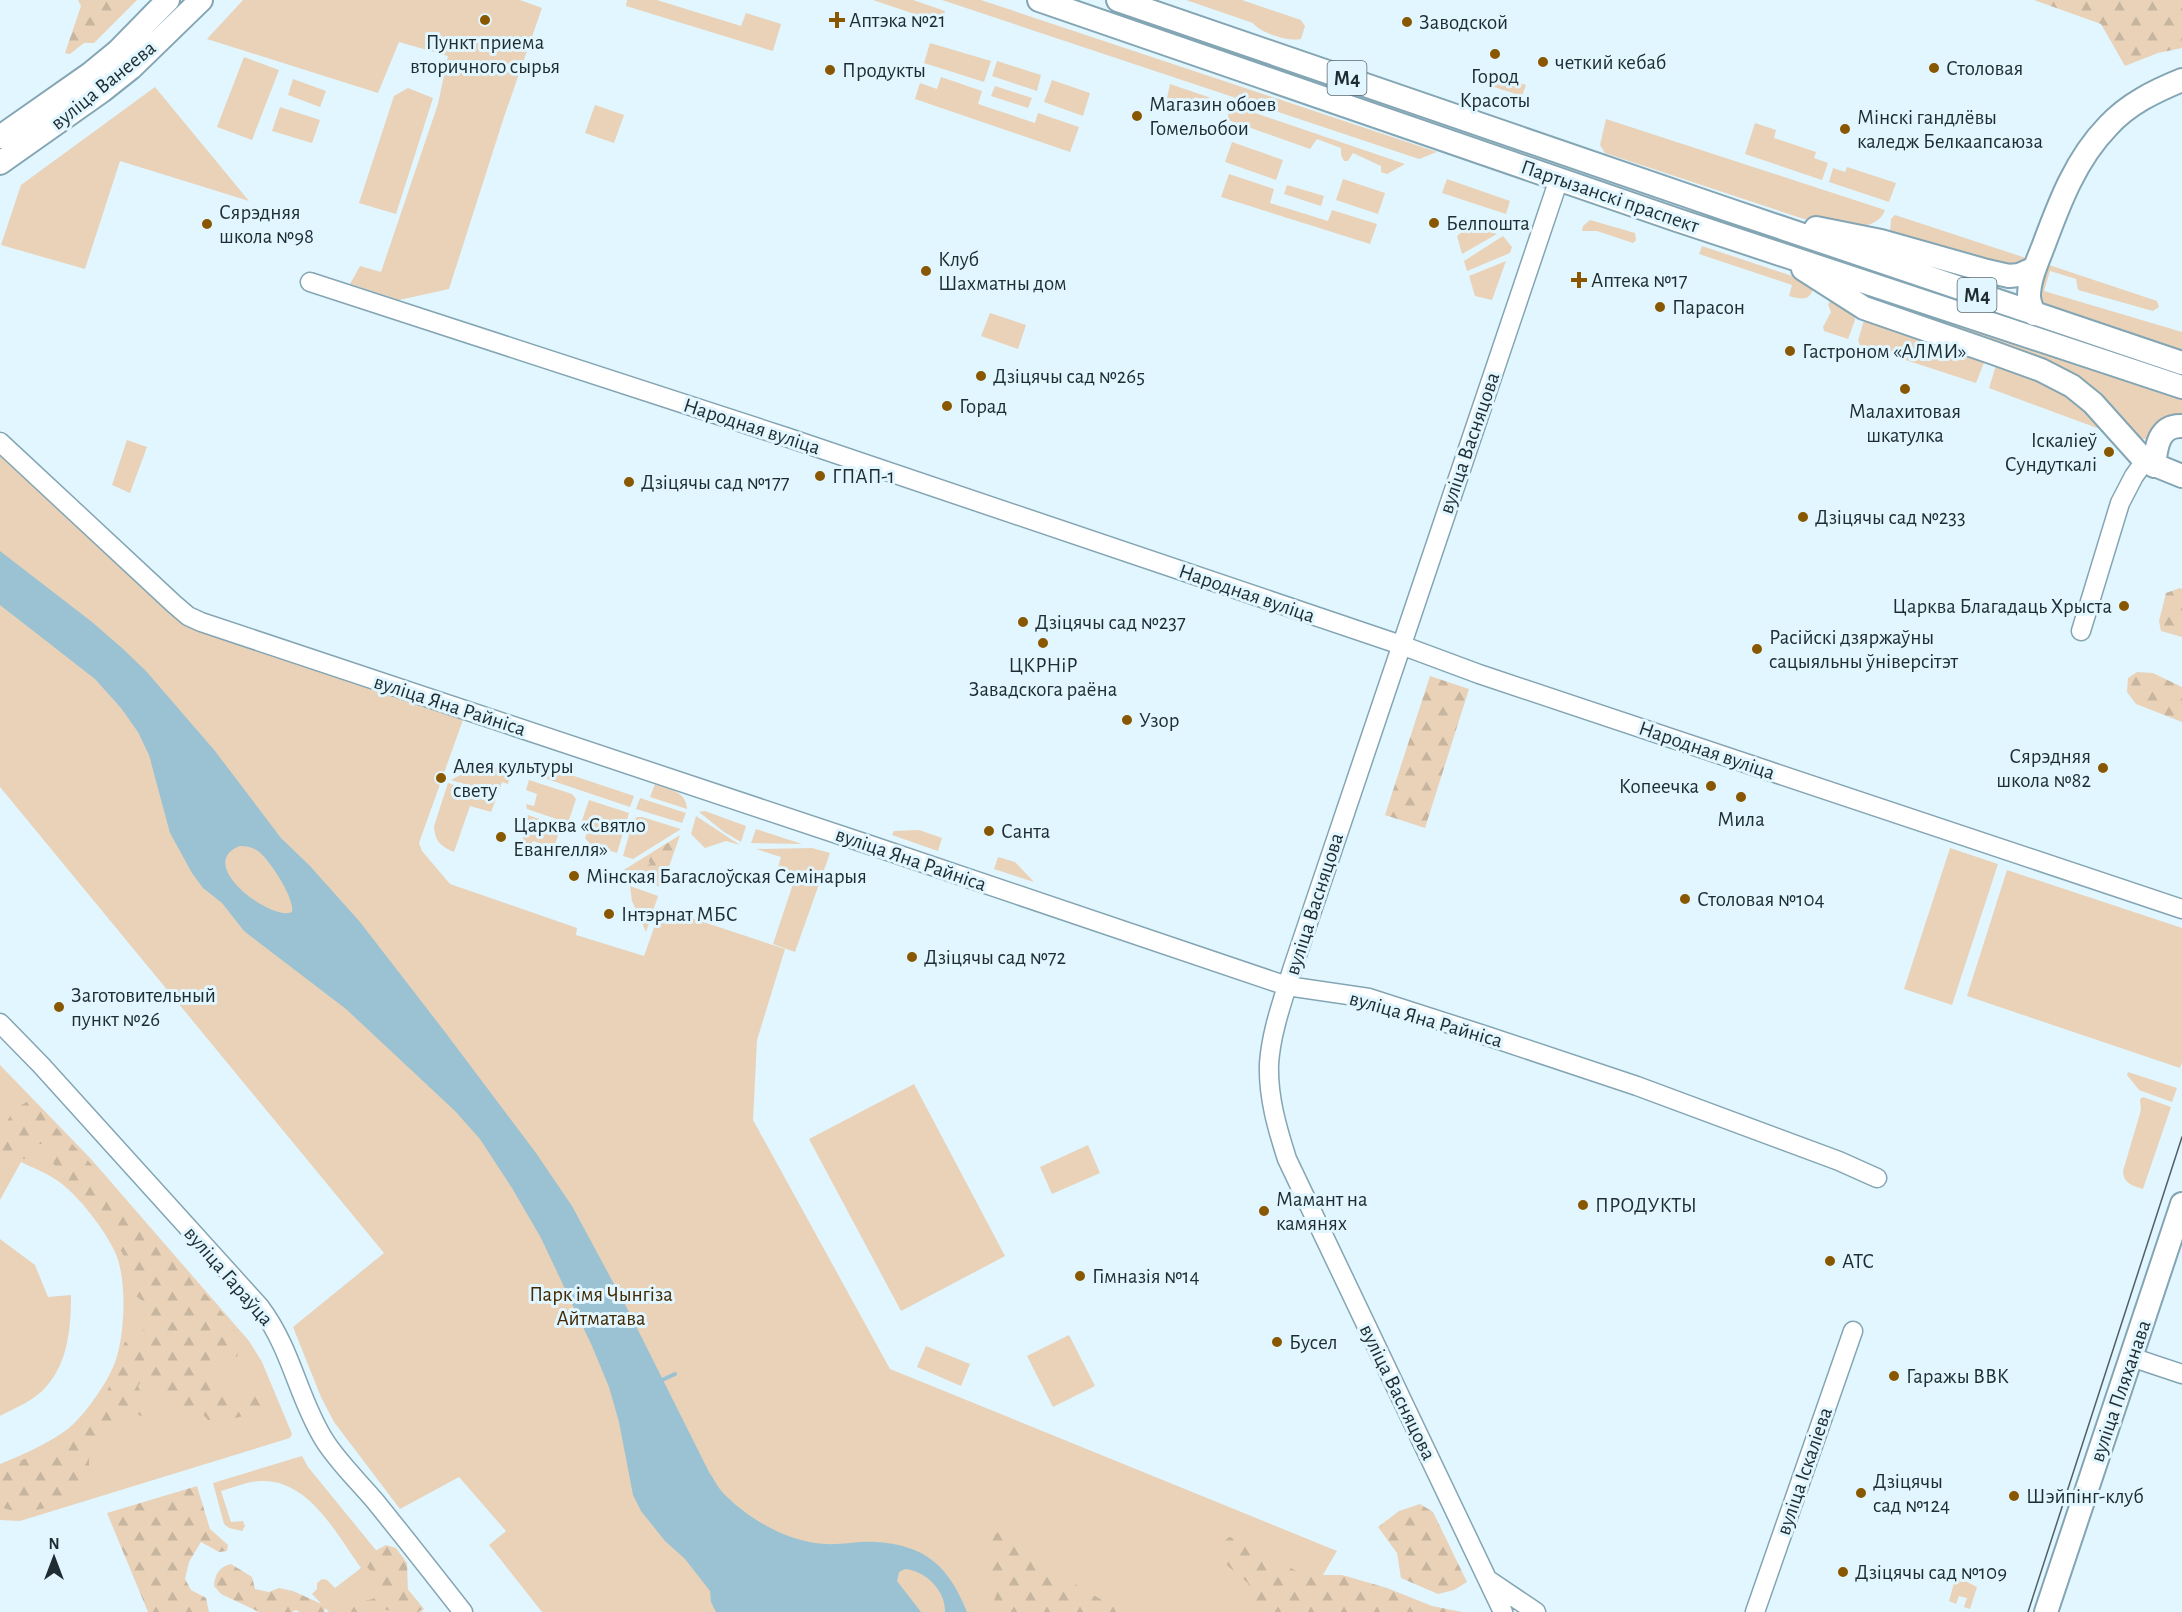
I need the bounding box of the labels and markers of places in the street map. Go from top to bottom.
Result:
place label: Аптэка №21 [849,10,946,31]
place label: Заводской [1419,12,1508,33]
marker: Пункт приема вторичного сырья [478,13,492,27]
marker: Аптэка №21 [830,13,844,27]
marker: Заводской [1400,15,1414,29]
place label: Пункт приема вторичного сырья [410,32,560,77]
marker: Город Красоты [1488,47,1502,61]
place label: четкий кебаб [1555,52,1666,73]
marker: четкий кебаб [1536,55,1550,69]
place label: Столовая [1946,58,2023,79]
place label: Продукты [842,60,926,81]
marker: Столовая [1927,61,1941,75]
marker: Продукты [823,63,837,77]
place label: Город Красоты [1459,66,1531,111]
place label: Магазин обоев Гомельобои [1149,94,1276,139]
place label: Мінскі гандлёвы каледж Белкаапсаюза [1857,107,2043,152]
marker: Магазин обоев Гомельобои [1130,109,1144,123]
marker: Мінскі гандлёвы каледж Белкаапсаюза [1838,122,1852,136]
place label: Сярэдняя школа №98 [219,202,314,247]
place label: Белпошта [1446,213,1530,234]
marker: Белпошта [1427,216,1441,230]
marker: Сярэдняя школа №98 [200,217,214,231]
place label: Клуб Шахматны дом [938,249,1067,294]
marker: Клуб Шахматны дом [919,264,933,278]
place label: Аптека №17 [1591,270,1688,291]
marker: Аптека №17 [1572,273,1586,287]
place label: Парасон [1672,297,1745,318]
marker: Парасон [1653,300,1667,314]
place label: Гастроном «АЛМИ» [1802,341,1967,362]
marker: Гастроном «АЛМИ» [1783,344,1797,358]
place label: Дзіцячы сад №265 [993,366,1145,387]
marker: Дзіцячы сад №265 [974,369,988,383]
marker: Малахитовая шкатулка [1898,382,1912,396]
place label: Горад [959,396,1007,417]
marker: Горад [940,399,954,413]
place label: Малахитовая шкатулка [1849,401,1961,446]
place label: Іскаліеў Сундуткалі [2005,430,2097,475]
marker: Іскаліеў Сундуткалі [2102,445,2116,459]
place label: ГПАП-1 [832,466,895,487]
marker: ГПАП-1 [813,469,827,483]
place label: Дзіцячы сад №177 [641,472,790,493]
marker: Дзіцячы сад №177 [622,475,636,489]
place label: Дзіцячы сад №233 [1815,507,1966,528]
marker: Дзіцячы сад №233 [1796,510,1810,524]
place label: Царква Благадаць Хрыста [1892,596,2112,617]
marker: Царква Благадаць Хрыста [2117,599,2131,613]
place label: Дзіцячы сад №237 [1035,612,1186,633]
marker: Дзіцячы сад №237 [1016,615,1030,629]
place label: Расійскі дзяржаўны сацыяльны ўніверсітэт [1769,627,1959,672]
marker: ЦКРНіР Завадскога раёна [1036,636,1050,650]
marker: Расійскі дзяржаўны сацыяльны ўніверсітэт [1750,642,1764,656]
place label: ЦКРНіР Завадскога раёна [969,655,1118,700]
place label: Узор [1139,710,1179,731]
marker: Узор [1120,713,1134,727]
place label: Сярэдняя школа №82 [1996,746,2091,791]
place label: Алея культуры свету [453,756,574,801]
marker: Сярэдняя школа №82 [2096,761,2110,775]
marker: Алея культуры свету [434,771,448,785]
place label: Копеечка [1619,776,1699,797]
marker: Копеечка [1704,779,1718,793]
marker: Мила [1734,790,1748,804]
place label: Мила [1717,809,1765,830]
place label: Царква «Святло Евангелля» [513,815,646,860]
place label: Санта [1001,821,1051,842]
marker: Санта [982,824,996,838]
marker: Царква «Святло Евангелля» [494,830,508,844]
place label: Мінская Багаслоўская Семінарыя [586,866,867,887]
marker: Мінская Багаслоўская Семінарыя [567,869,581,883]
place label: Столовая №104 [1697,889,1825,910]
marker: Столовая №104 [1678,892,1692,906]
place label: Інтэрнат МБС [621,904,738,925]
marker: Інтэрнат МБС [602,907,616,921]
place label: Дзіцячы сад №72 [924,947,1066,968]
marker: Дзіцячы сад №72 [905,950,919,964]
place label: Заготовительный пункт №26 [71,985,216,1030]
marker: Заготовительный пункт №26 [52,1000,66,1014]
place label: Мамант на камянях [1276,1189,1368,1234]
place label: ПРОДУКТЫ [1595,1195,1697,1216]
marker: ПРОДУКТЫ [1576,1198,1590,1212]
marker: Мамант на камянях [1257,1204,1271,1218]
place label: АТС [1842,1251,1874,1272]
marker: АТС [1823,1254,1837,1268]
place label: Гімназія №14 [1092,1266,1200,1287]
marker: Гімназія №14 [1073,1269,1087,1283]
place label: Бусел [1289,1332,1338,1353]
marker: Бусел [1270,1335,1284,1349]
place label: Гаражы ВВК [1906,1366,2009,1387]
marker: Гаражы ВВК [1887,1369,1901,1383]
place label: Дзіцячы сад №124 [1873,1471,1950,1516]
marker: Дзіцячы сад №124 [1854,1486,1868,1500]
place label: Шэйпінг-клуб [2026,1486,2144,1507]
marker: Шэйпінг-клуб [2007,1489,2021,1503]
place label: Дзіцячы сад №109 [1855,1562,2007,1583]
marker: Дзіцячы сад №109 [1836,1565,1850,1579]

